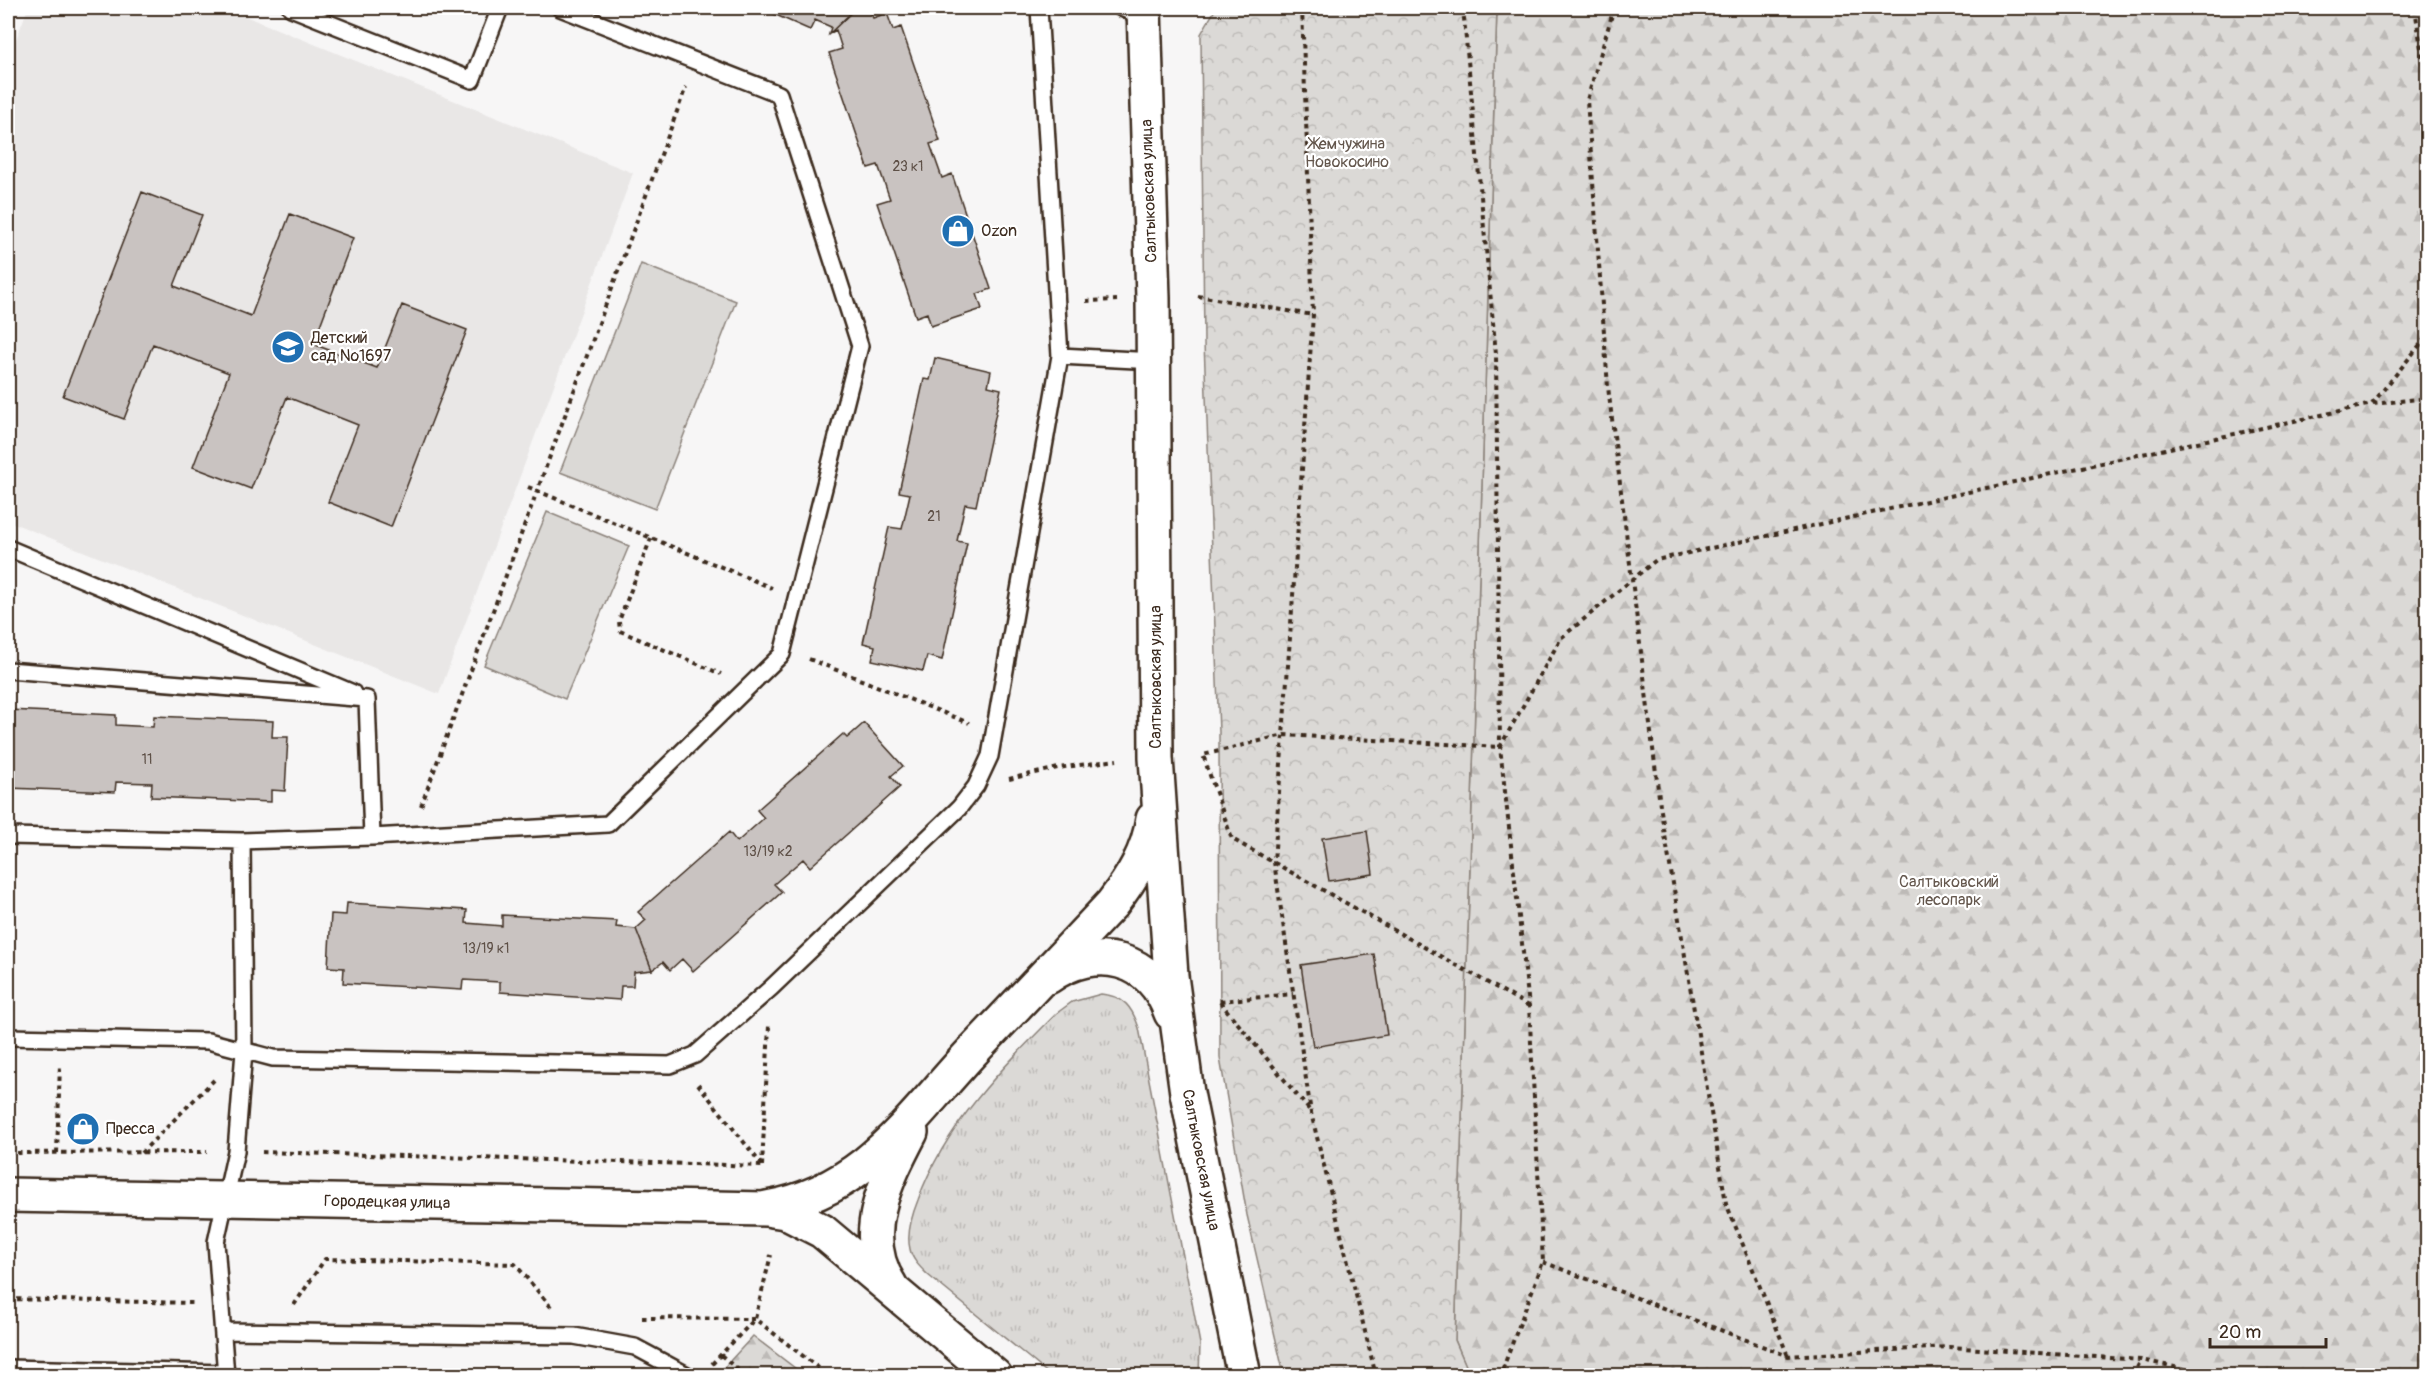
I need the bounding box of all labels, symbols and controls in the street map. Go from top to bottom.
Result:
street label: Салтыковская улица [1137,119,1161,263]
park label: Жемчужина Новокосино [1305,134,1389,172]
house number: 23 к1 [893,158,923,175]
shop icon: Ozon [940,213,976,249]
place label: Ozon [981,221,1017,241]
place label: Детский сад №1697 [310,328,392,366]
school or university icon: Детский сад №1697 [270,329,306,365]
house number: 21 [927,508,941,525]
street label: Салтыковская улица [1146,605,1166,749]
house number: 11 [142,751,152,768]
house number: 13/19 к2 [743,843,793,860]
park label: Салтыковский лесопарк [1899,872,1999,910]
house number: 13/19 к1 [463,940,509,957]
street label: Салтыковская улица [1178,1088,1224,1232]
shop icon: Пресса [65,1111,101,1147]
place label: Пресса [106,1119,155,1139]
street label: Городецкая улица [324,1191,450,1213]
scale bar [2210,1311,2326,1349]
text: 20 m [2219,1321,2261,1344]

